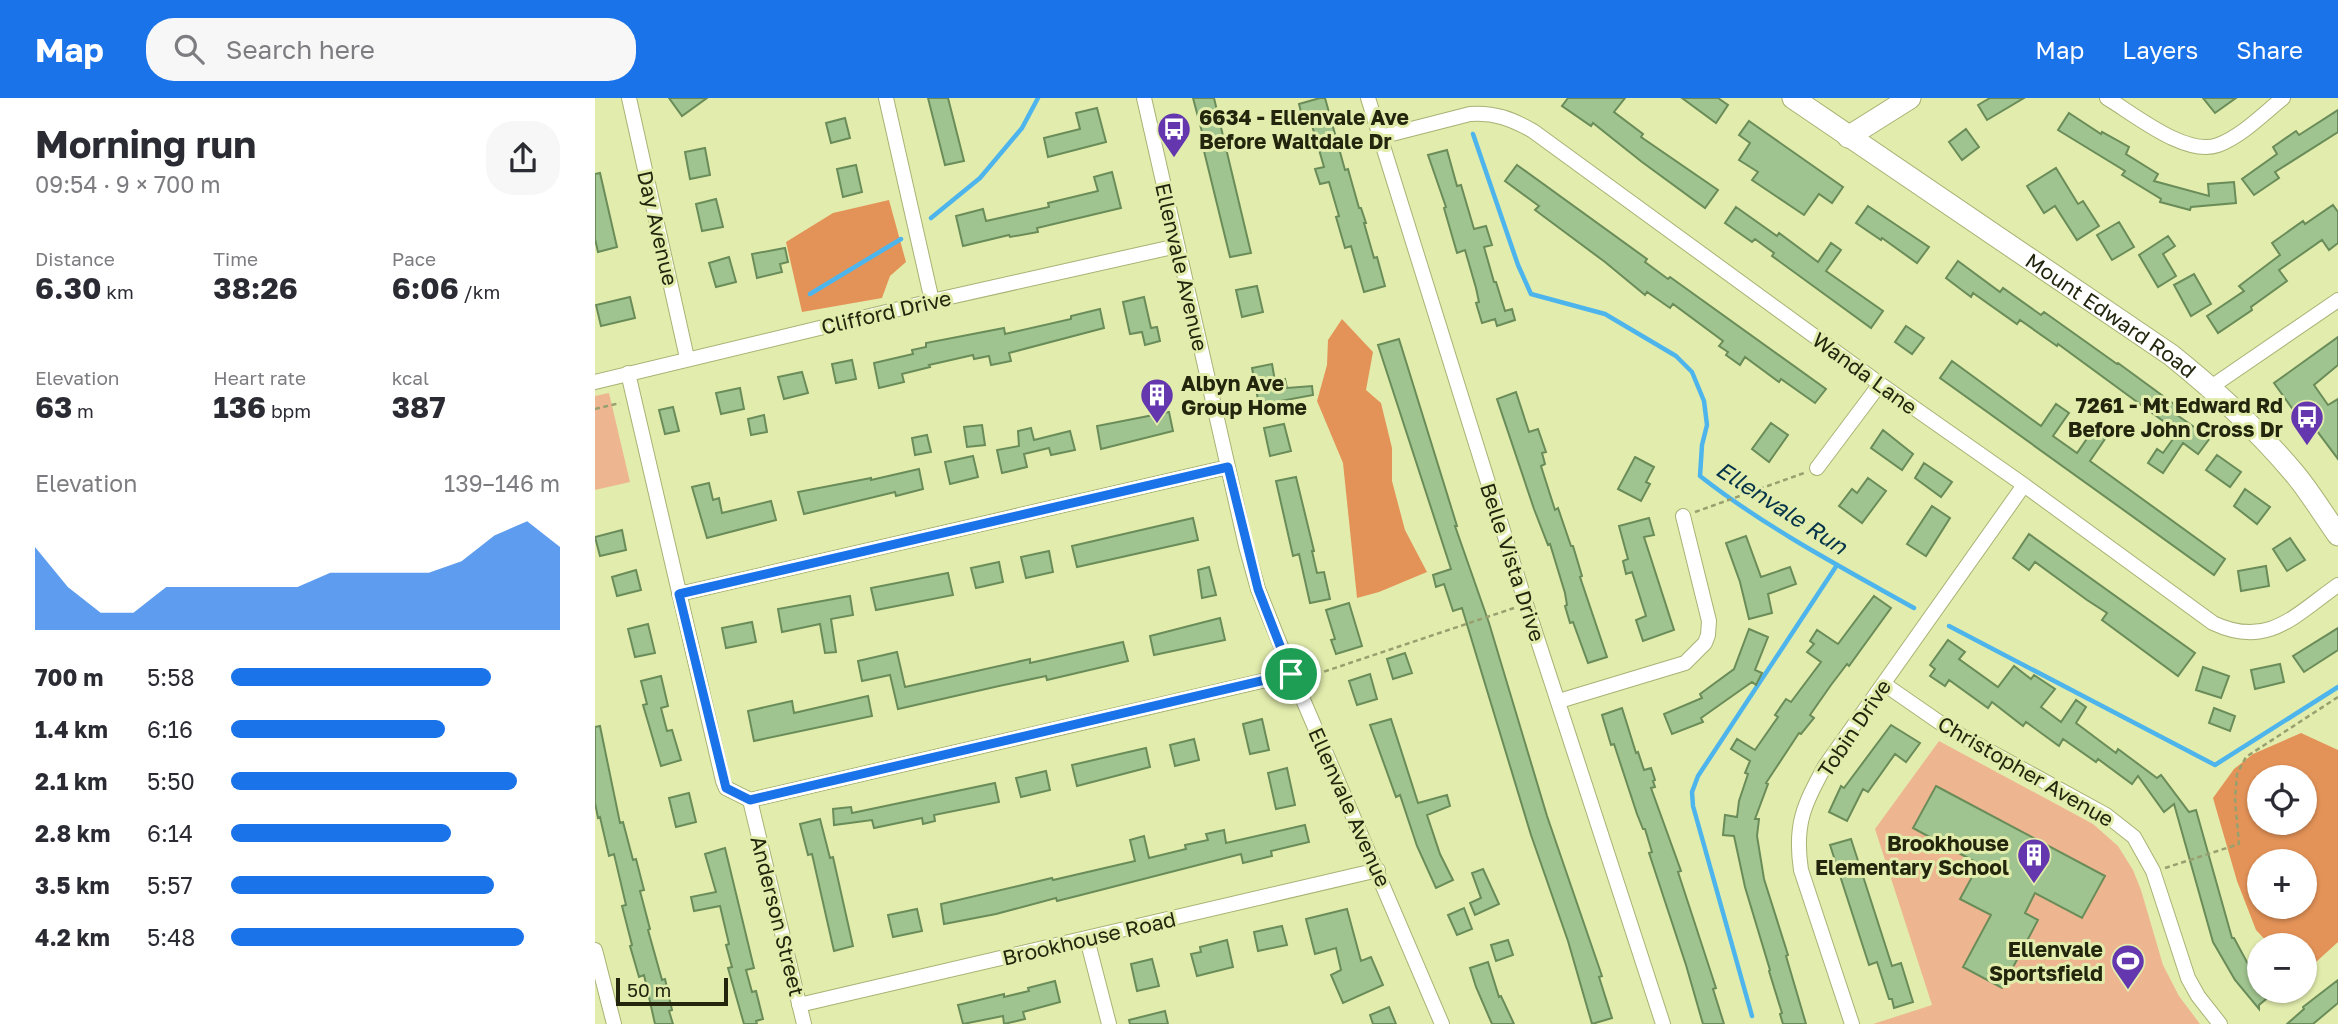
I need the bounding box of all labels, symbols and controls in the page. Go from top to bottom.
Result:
search box [146,18,636,81]
text: Map [35,30,104,69]
icon: search [170,30,208,68]
text: Search here [226,34,375,65]
text: Map [2035,35,2084,64]
text: Layers [2122,35,2198,64]
text: Share [2236,35,2303,64]
place label: 6634 - Ellenvale Ave Before Waltdale Dr [1199,104,1409,154]
bus stop icon: 6634 - Ellenvale Ave Before Waltdale Dr [1155,110,1193,159]
text: Morning run [35,121,256,166]
button: share [486,121,560,195]
street label: Day Avenue [632,168,684,288]
text: 09:54 · 9 × 700 m [35,170,221,198]
street label: Ellenvale Avenue [1150,180,1214,354]
text: Distance [35,247,115,270]
text: Time [213,247,258,270]
text: Pace [392,247,436,270]
street label: Mount Edward Road [2021,247,2202,383]
text: 6.30 [35,270,101,306]
text: 38:26 [213,270,298,306]
text: 6:06 [392,270,459,306]
text: km [101,280,134,303]
text: /km [459,280,500,303]
street label: Clifford Drive [818,284,954,340]
street label: Wanda Lane [1807,326,1923,420]
text: Elevation [35,366,120,389]
text: Heart rate [213,366,306,389]
text: kcal [392,366,429,389]
place label: Albyn Ave Group Home [1181,370,1307,420]
building icon: Albyn Ave Group Home [1138,376,1176,425]
text: 63 [35,389,72,425]
text: 136 [213,389,266,425]
text: 387 [392,389,446,425]
place label: 7261 - Mt Edward Rd Before John Cross Dr [2068,392,2283,442]
bus stop icon: 7261 - Mt Edward Rd Before John Cross Dr [2288,398,2326,447]
text: m [72,399,94,422]
text: bpm [266,399,311,422]
water label: Ellenvale Run [1711,454,1853,560]
text: Elevation [35,469,137,497]
text: 139–146 m [444,469,560,497]
street label: Belle Vista Drive [1475,479,1551,645]
pin [1261,644,1321,704]
icon: arrive [1272,655,1310,693]
text: 700 m [35,663,103,691]
text: 5:58 [147,663,195,691]
street label: Tobin Drive [1812,674,1896,782]
street label: Christopher Avenue [1933,710,2119,832]
text: 1.4 km [35,715,108,743]
text: 6:16 [147,715,193,743]
street label: Ellenvale Avenue [1303,723,1397,891]
map controls [2247,765,2317,1003]
button: locate [2247,765,2317,835]
text: 2.1 km [35,767,107,795]
text: 5:50 [147,767,195,795]
text: 2.8 km [35,819,110,847]
text: 6:14 [147,819,193,847]
place label: Brookhouse Elementary School [1815,830,2009,880]
street label: Anderson Street [746,833,810,999]
building icon: Brookhouse Elementary School [2015,836,2053,885]
button: + [2247,849,2317,919]
text: 3.5 km [35,871,110,899]
text: 5:57 [147,871,193,899]
street label: Brookhouse Road [1000,905,1178,971]
text: 4.2 km [35,923,110,951]
text: 5:48 [147,923,195,951]
button: − [2247,933,2317,1003]
place label: Ellenvale Sportsfield [1989,936,2103,986]
sports icon: Ellenvale Sportsfield [2109,942,2147,991]
scale bar [616,975,728,1007]
text: 50 m [627,978,671,1001]

